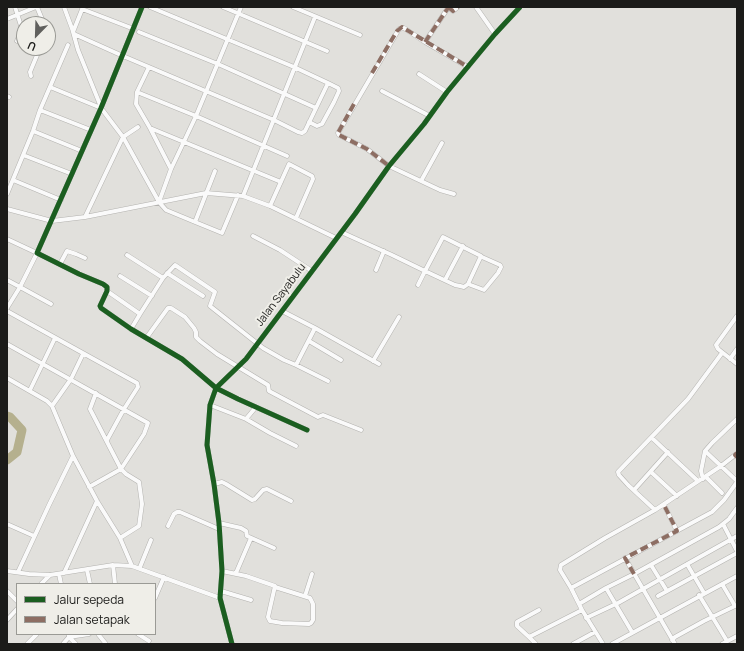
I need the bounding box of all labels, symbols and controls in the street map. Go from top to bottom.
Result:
north arrow [16,16,56,56]
text: U [25,38,38,55]
street label: Jalan Sayabulu [253,261,309,329]
legend [16,583,156,635]
text: Jalur sepeda [54,591,124,608]
text: Jalan setapak [54,611,130,628]

